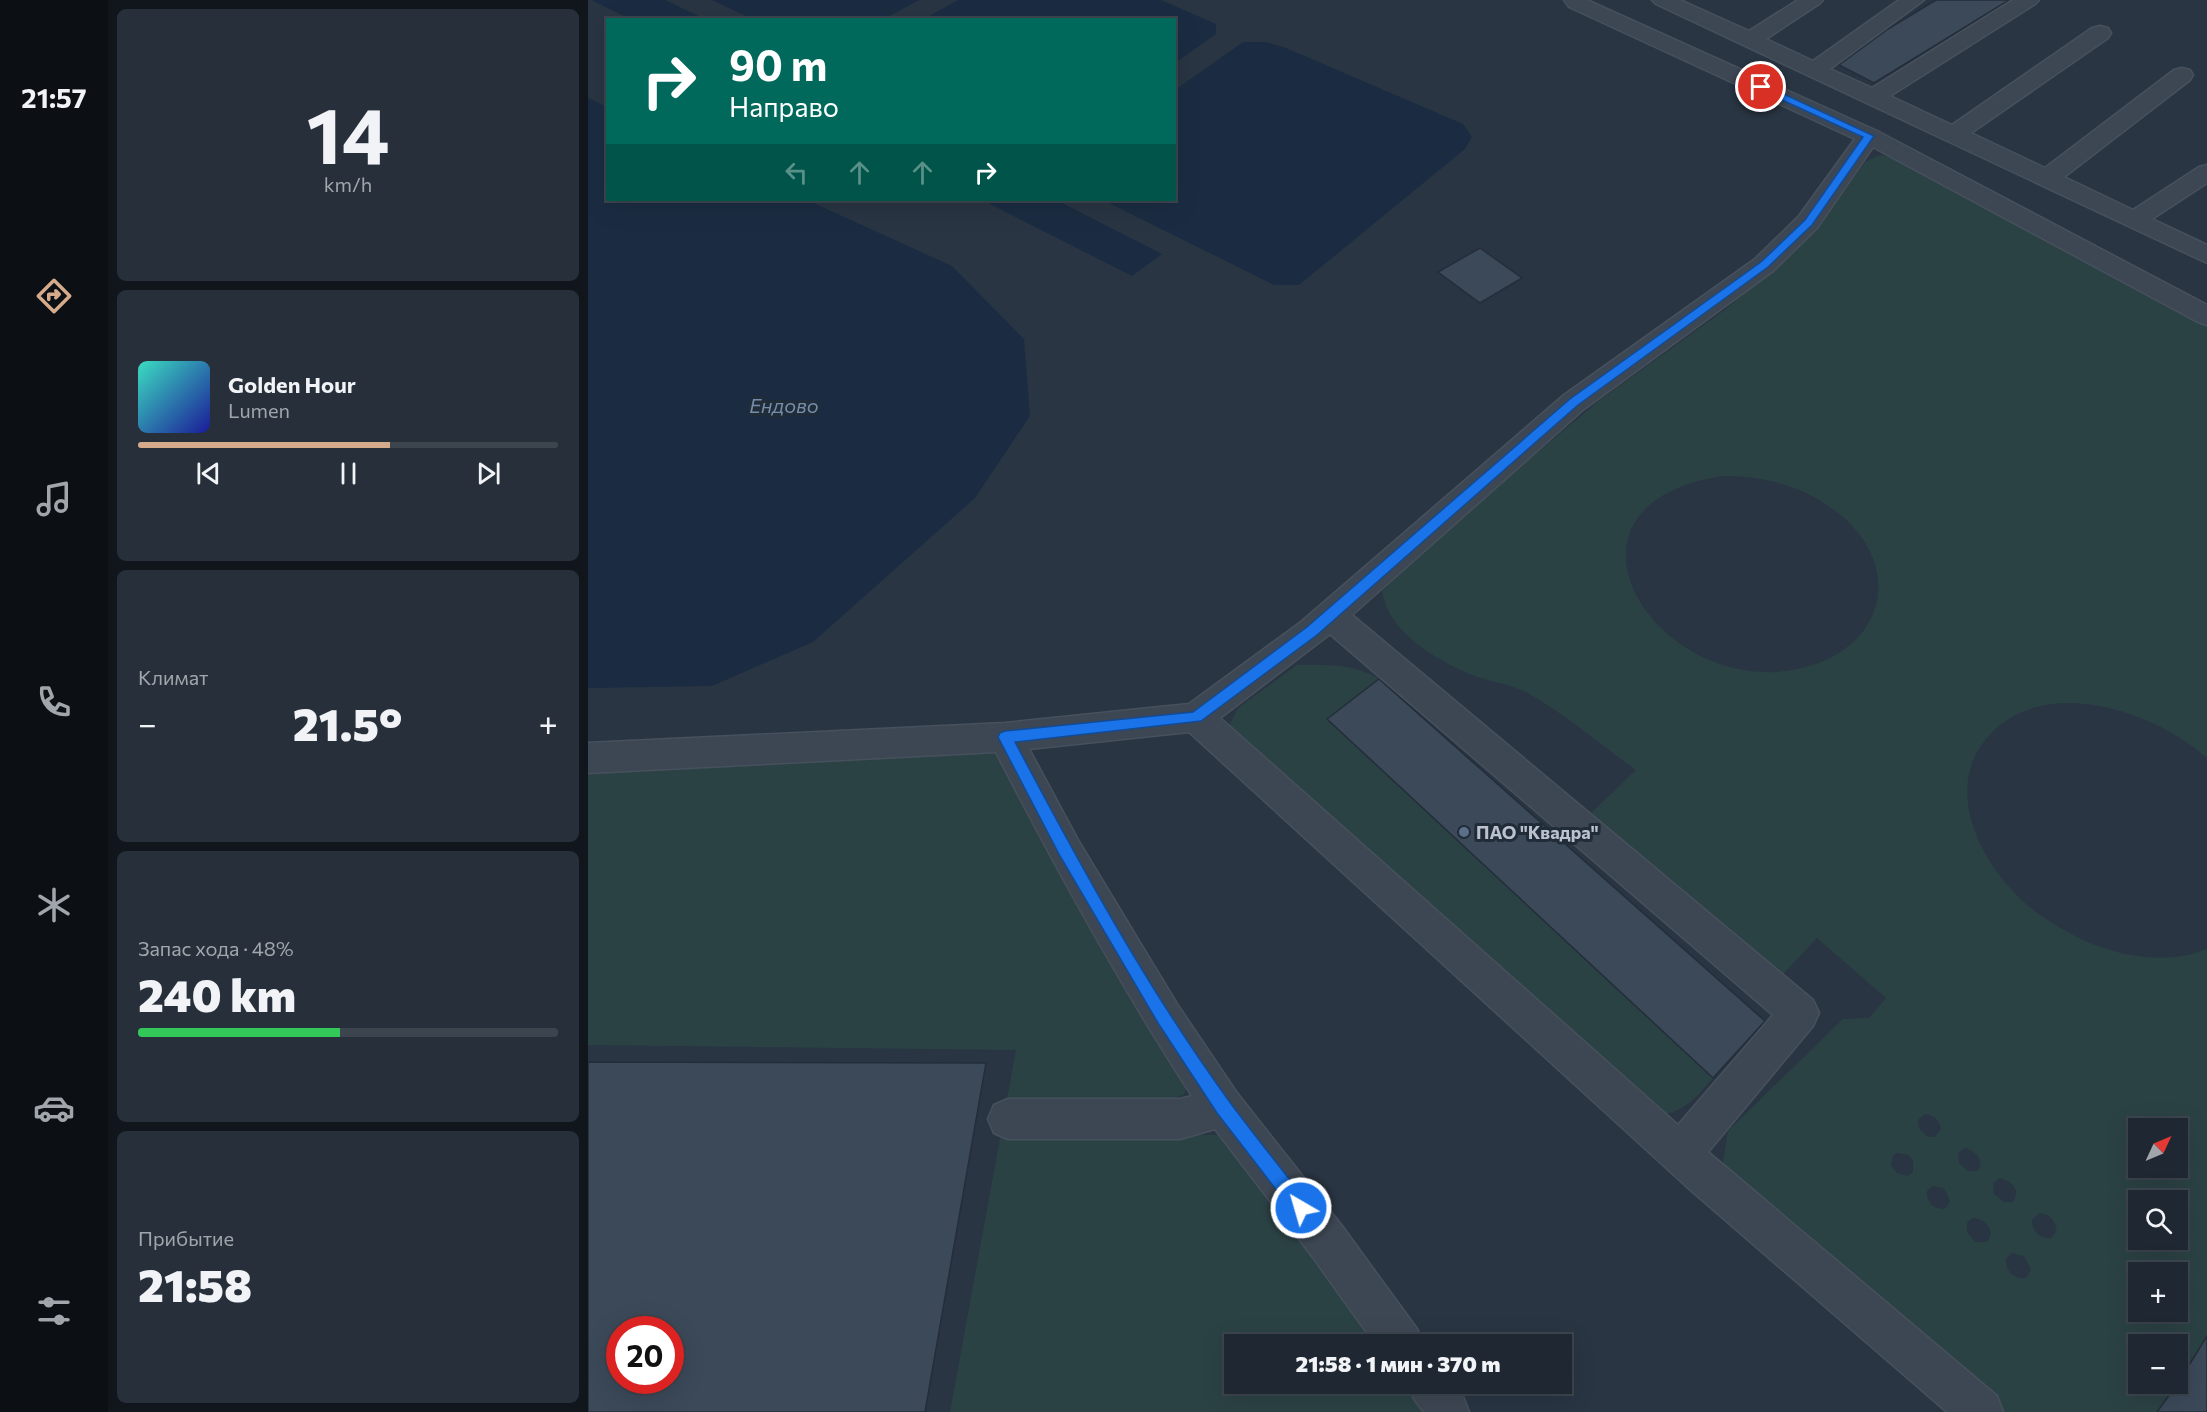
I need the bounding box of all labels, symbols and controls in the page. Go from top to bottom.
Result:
text: 90 m [729,38,828,90]
icon: right [630,42,708,120]
pin [1735,61,1786,112]
icon: arrive [1744,70,1777,103]
text: 21:57 [21,81,87,114]
text: 14 [306,85,390,180]
text: Направо [729,90,839,123]
icon: left [780,156,813,189]
icon: ahead [843,156,876,189]
icon: ahead [906,156,939,189]
icon: right [969,156,1002,189]
text: km/h [324,172,372,196]
icon: directions [33,275,75,317]
text: Golden Hour [228,371,356,398]
water label: Ендово [749,393,819,417]
text: Lumen [228,398,290,422]
icon: previous [192,457,225,490]
icon: pause [332,457,365,490]
icon: next [472,457,505,490]
icon: music [33,478,75,520]
text: Климат [138,665,208,689]
icon: phone [33,681,75,723]
text: 21.5° [293,695,403,750]
text: − [138,702,157,743]
text: + [539,702,558,743]
place label: ПАО "Квадра" [1476,821,1599,843]
marker: ПАО "Квадра" [1457,825,1471,839]
icon: climate [33,884,75,926]
text: Запас хода · 48% [138,936,294,960]
text: 240 km [138,966,296,1021]
icon: car [33,1087,75,1129]
north arrow [2128,1118,2188,1178]
map controls [2128,1118,2188,1394]
position arrow [1269,1176,1333,1240]
button: search [2128,1190,2188,1250]
text: Прибытие [138,1226,234,1250]
text: 21:58 [138,1256,252,1311]
button: + [2128,1262,2188,1322]
icon: filters [33,1290,75,1332]
speed limit sign: 20 [606,1316,684,1394]
button: − [2128,1334,2188,1394]
text: 21:58 · 1 мин · 370 m [1296,1350,1500,1377]

